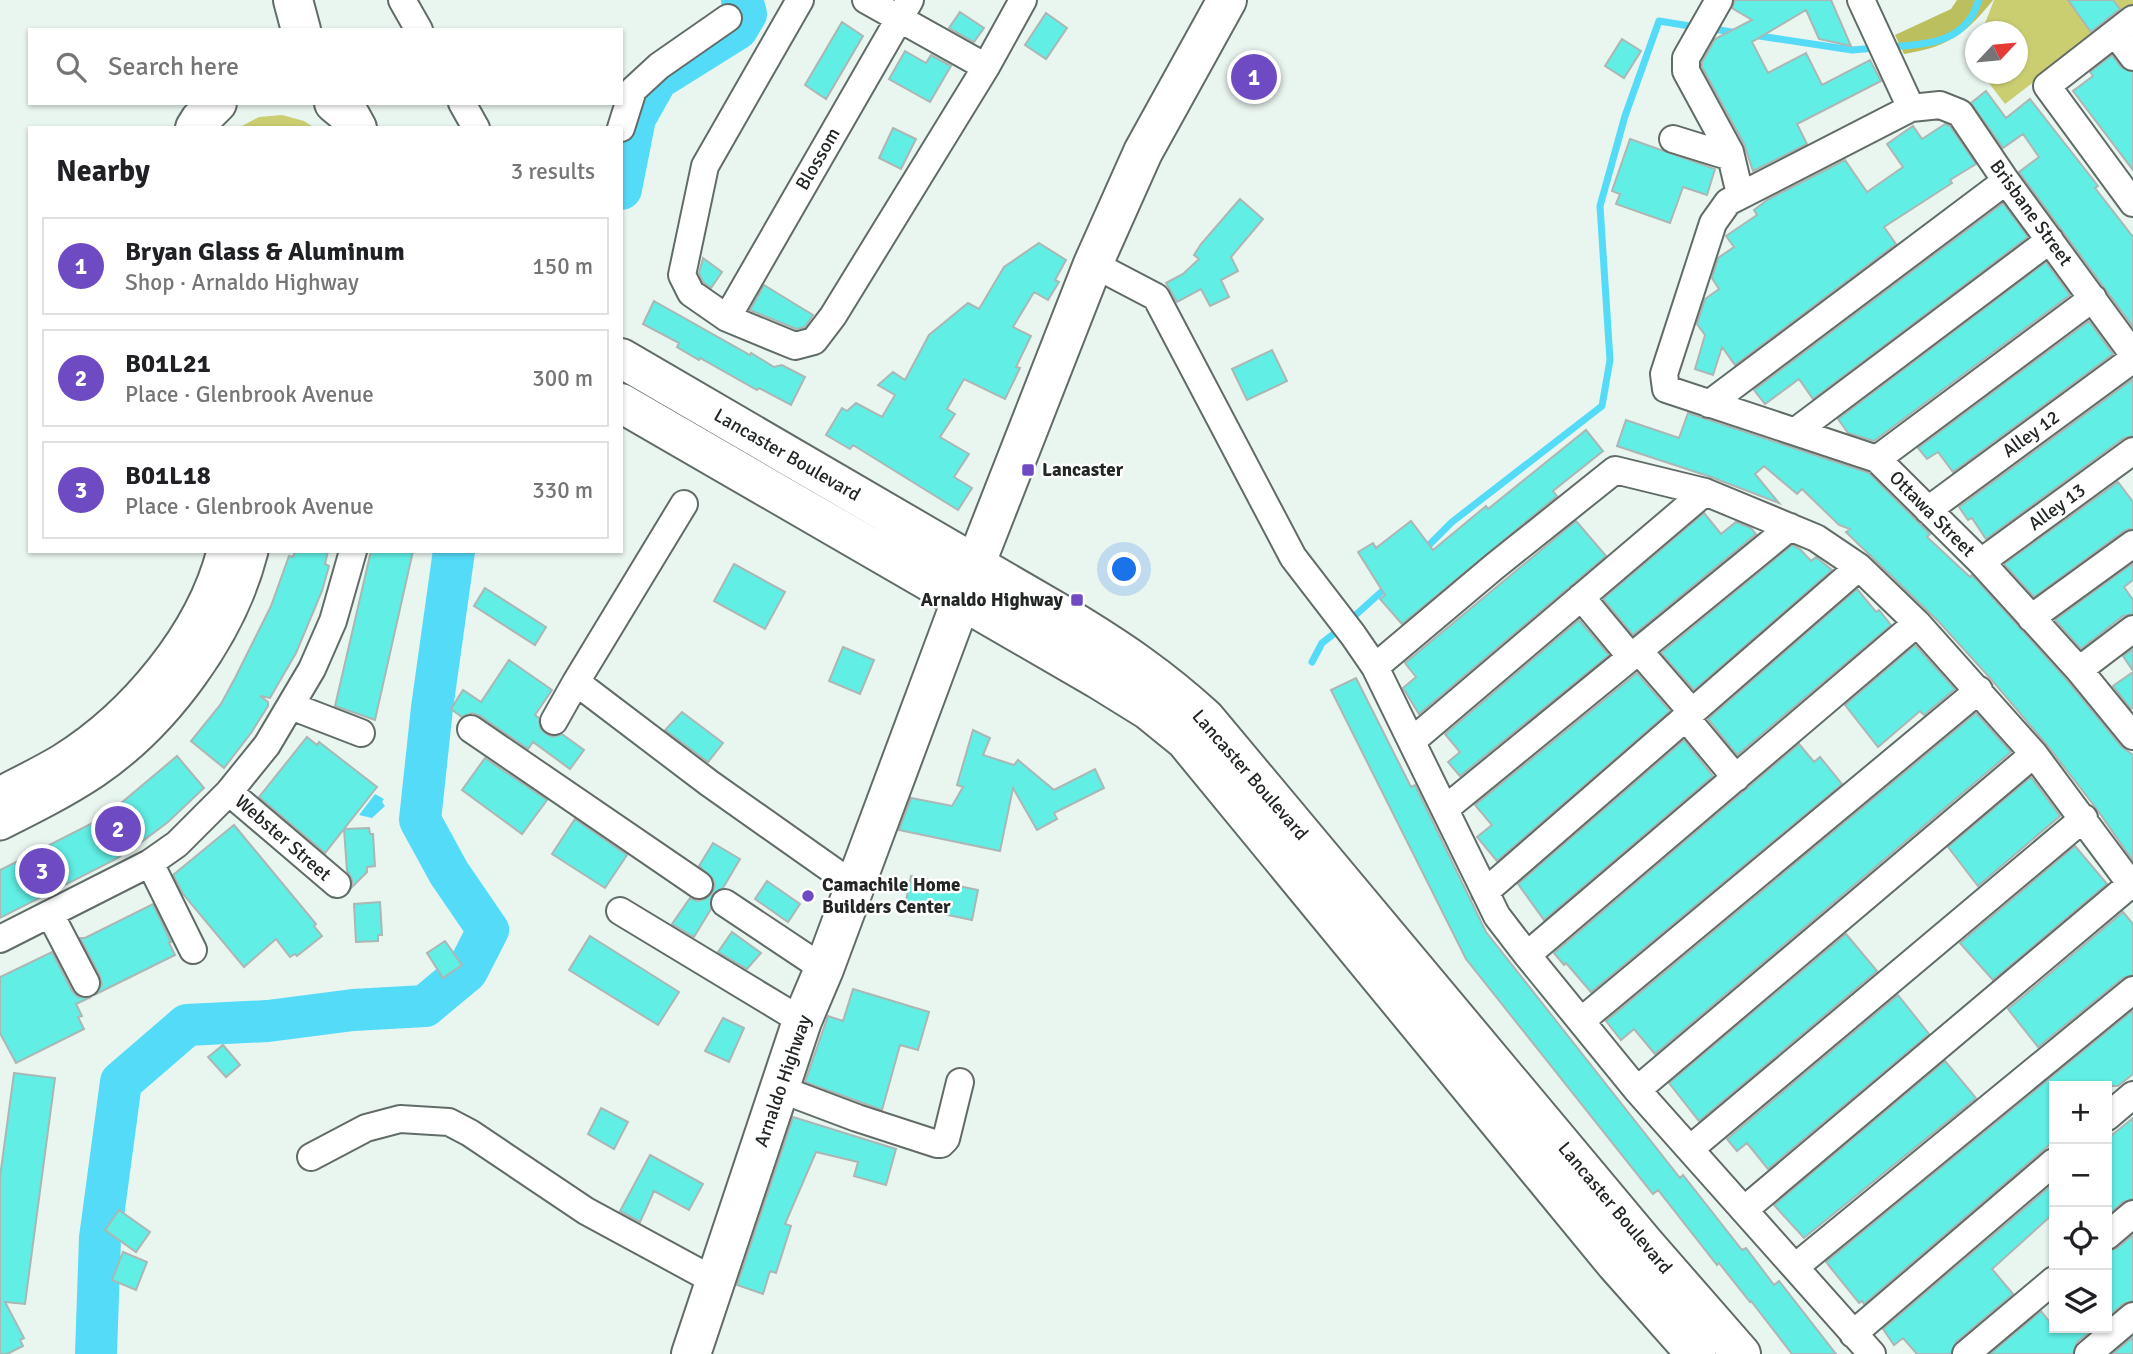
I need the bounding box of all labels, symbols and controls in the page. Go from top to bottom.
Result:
north arrow [1965,21,2028,84]
search box [28,28,623,105]
icon: search [52,48,90,86]
text: Search here [108,51,239,83]
pin: 1 [1231,51,1277,103]
street label: Blossom [791,123,845,195]
text: Nearby [56,153,150,190]
street label: Brisbane Street [1984,155,2078,271]
text: 3 results [511,157,595,186]
text: Bryan Glass & Aluminum [125,236,405,268]
text: 1 [75,252,87,281]
text: 150 m [532,252,593,281]
text: Shop · Arnaldo Highway [125,268,359,297]
text: B01L21 [125,348,211,380]
text: 2 [75,364,87,393]
text: 300 m [532,364,593,393]
text: Place · Glenbrook Avenue [125,380,374,409]
street label: Lancaster Boulevard [709,403,865,507]
street label: Alley 12 [1998,405,2064,463]
place label: Lancaster [1042,458,1124,482]
text: B01L18 [125,460,211,492]
marker: Lancaster [1020,462,1036,478]
street label: Ottawa Street [1884,466,1980,562]
text: 3 [75,476,87,505]
text: 330 m [532,476,593,505]
street label: Alley 13 [2024,478,2090,536]
text: Place · Glenbrook Avenue [125,492,374,521]
your location [1107,552,1141,586]
place label: Arnaldo Highway [921,588,1064,612]
marker: Arnaldo Highway [1069,592,1085,608]
street label: Lancaster Boulevard [1187,705,1313,845]
street label: Webster Street [230,790,336,887]
pin: 2 [95,803,141,855]
pin: 3 [19,845,65,897]
place label: Camachile Home Builders Center [822,873,960,919]
marker: Camachile Home Builders Center [800,888,816,904]
street label: Arnaldo Highway [749,1012,817,1150]
map controls [2049,1081,2112,1333]
button: + [2049,1081,2112,1144]
street label: Lancaster Boulevard [1553,1137,1677,1279]
button: − [2049,1144,2112,1207]
button: locate [2049,1207,2112,1270]
button: layers [2049,1270,2112,1333]

